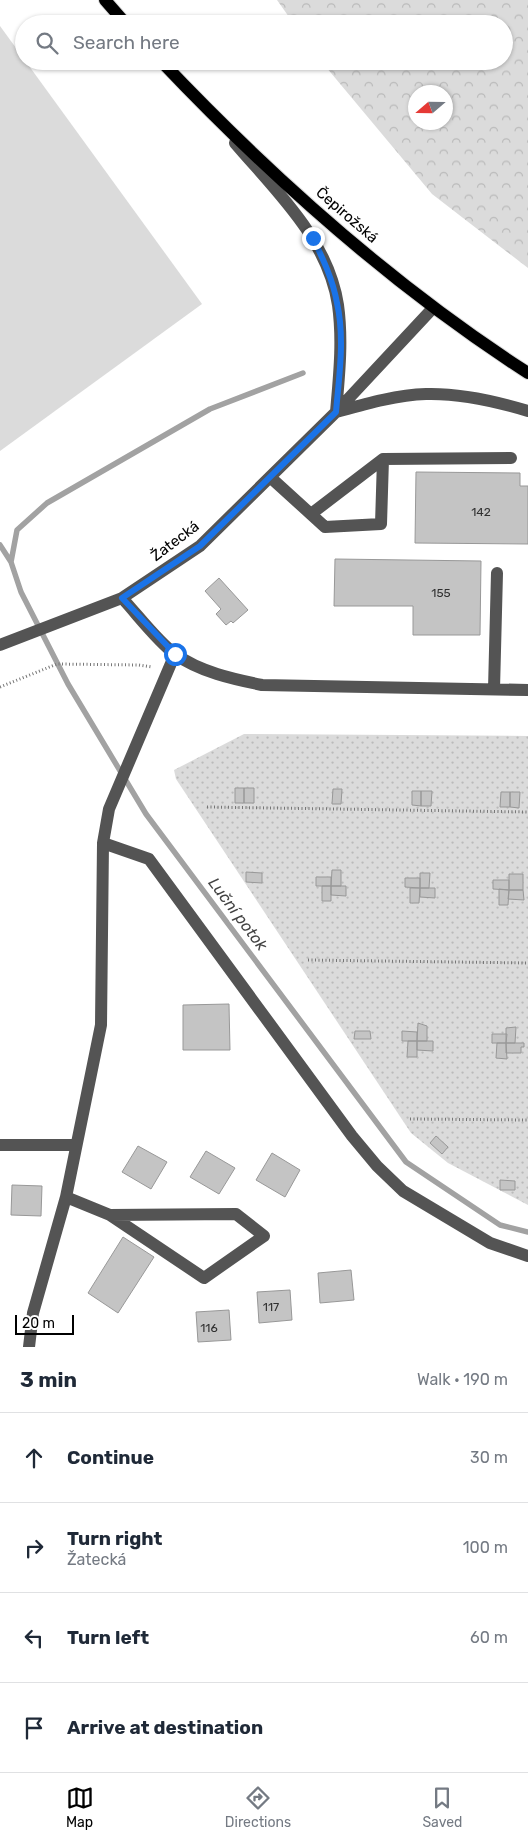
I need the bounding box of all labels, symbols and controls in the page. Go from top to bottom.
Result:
search box [15,15,513,70]
icon: search [33,29,61,57]
text: Search here [73,31,180,54]
north arrow [408,85,453,130]
street label: Čepirožská [312,183,382,247]
route end [302,227,325,250]
house number: 142 [471,505,491,519]
street label: Žatecká [147,517,203,565]
house number: 155 [431,586,451,600]
route start [164,643,187,666]
water label: Luční potok [204,874,272,955]
house number: 117 [263,1300,279,1314]
scale bar [15,1312,74,1335]
text: 20 m [22,1315,55,1332]
house number: 116 [200,1321,218,1335]
text: 3 min [20,1367,77,1392]
text: Walk · 190 m [417,1370,508,1389]
icon: ahead [20,1444,48,1472]
text: Continue [67,1446,154,1469]
text: 30 m [470,1448,508,1467]
text: Turn right [67,1527,162,1550]
icon: right [20,1534,48,1562]
text: 100 m [463,1538,508,1557]
text: Žatecká [67,1550,126,1569]
icon: left [20,1624,48,1652]
text: Turn left [67,1626,149,1649]
text: 60 m [470,1628,508,1647]
icon: arrive [20,1714,48,1742]
text: Arrive at destination [67,1716,263,1739]
tab: Map [66,1784,94,1831]
tab: Directions [225,1784,291,1831]
tab: Saved [422,1784,462,1831]

